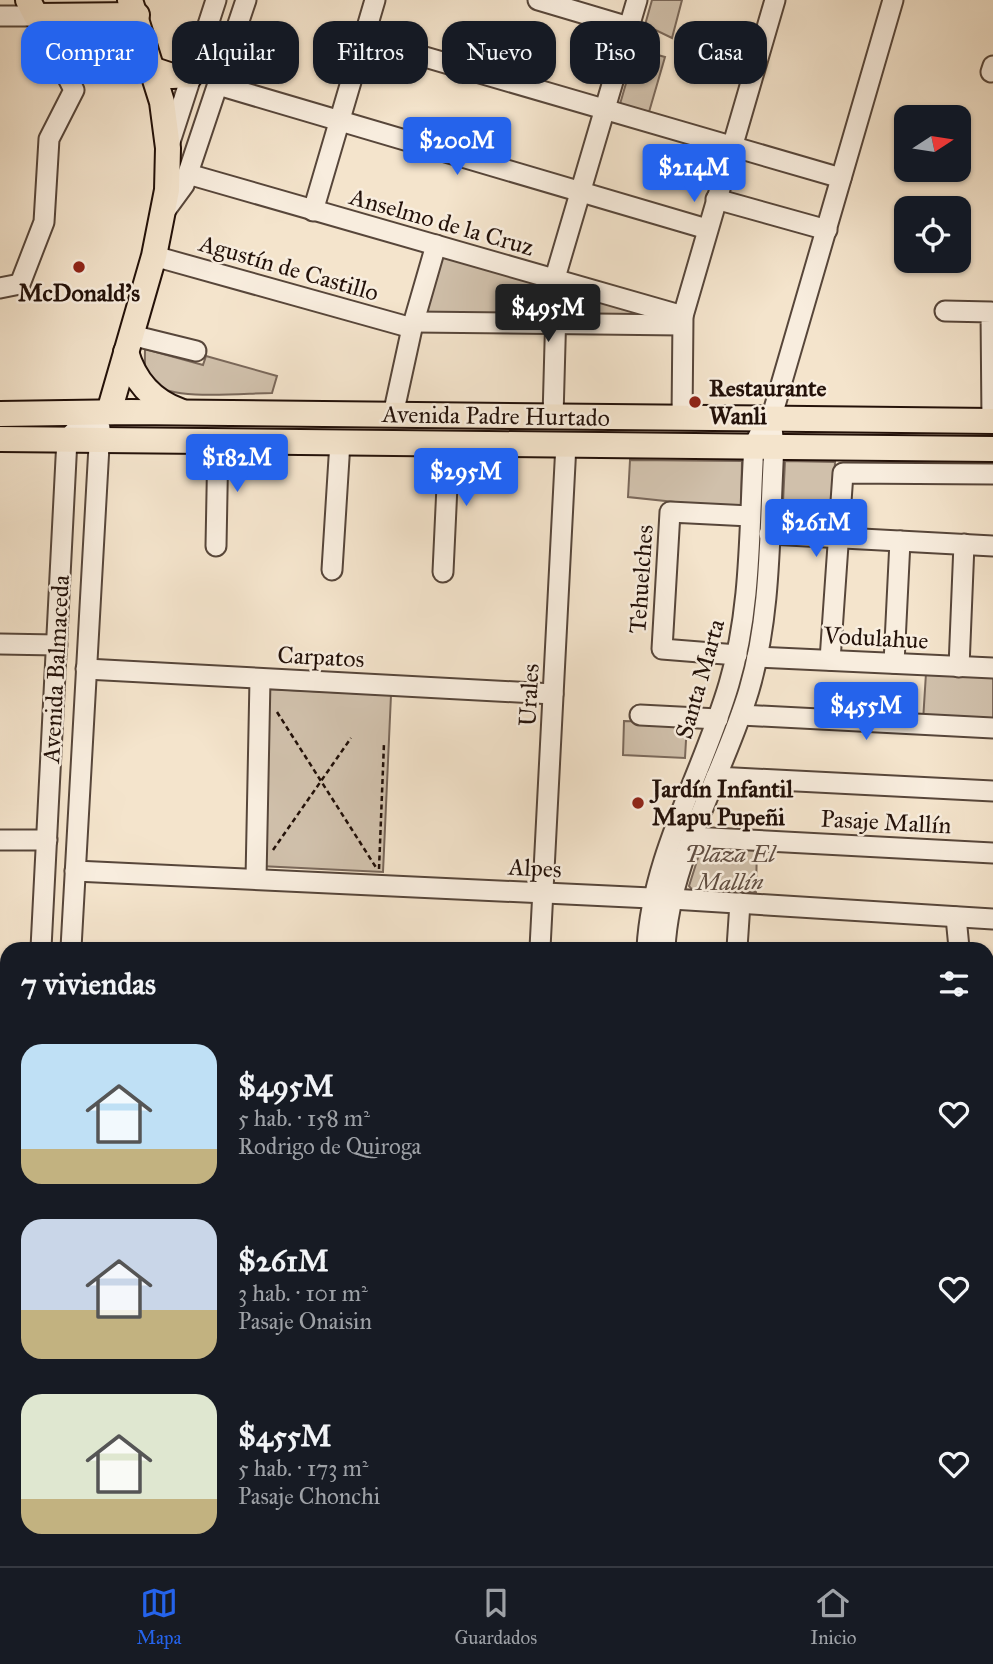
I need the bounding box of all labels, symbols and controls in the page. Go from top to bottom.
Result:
chip: Comprar [21,21,158,84]
chip: Alquilar [172,21,299,84]
chip: Filtros [313,21,428,84]
chip: Nuevo [442,21,556,84]
chip: Piso [570,21,660,84]
chip: Casa [674,21,767,84]
north arrow [894,105,971,182]
map controls [894,105,971,273]
pin: $200M [408,118,506,177]
text: $200M [419,126,495,154]
pin: $214M [645,144,743,204]
text: $214M [659,153,729,181]
street label: Anselmo de la Cruz [345,181,538,263]
button: locate [894,196,971,273]
street label: Agustín de Castillo [195,228,382,308]
marker: McDonald's [71,259,87,275]
place label: McDonald's [18,278,140,308]
pin: $495M [499,284,597,344]
text: $495M [511,293,585,321]
place label: Restaurante Wanli [709,373,826,431]
marker: Restaurante Wanli [687,394,703,410]
street label: Avenida Padre Hurtado [381,399,610,433]
pin: $182M [188,434,286,494]
text: $182M [202,443,272,471]
pin: $295M [417,448,515,508]
text: $295M [430,457,502,485]
pin: $261M [767,500,865,559]
text: $261M [781,508,851,536]
street label: Tehuelches [622,524,660,634]
street label: Avenida Balmaceda [36,573,76,765]
street label: Santa Marta [669,615,732,742]
street label: Vodulahue [822,620,929,656]
street label: Carpatos [277,640,365,674]
street label: Urales [512,663,546,727]
pin: $455M [817,682,915,742]
text: $455M [830,691,902,719]
place label: Jardín Infantil Mapu Pupeñi [649,774,793,832]
marker: Jardín Infantil Mapu Pupeñi [630,795,646,811]
street label: Pasaje Mallín [820,804,952,840]
park label: Plaza El Mallín [685,839,778,897]
street label: Alpes [507,852,562,884]
icon: filters [935,965,973,1003]
text: 7 viviendas [21,966,156,1002]
text: $495M [238,1068,334,1104]
icon: home [77,1072,161,1156]
icon: heart [935,1095,973,1133]
text: 5 hab. · 158 m² [238,1104,370,1132]
text: Rodrigo de Quiroga [238,1132,421,1160]
text: $261M [238,1243,329,1279]
icon: home [77,1247,161,1331]
icon: heart [935,1270,973,1308]
text: 3 hab. · 101 m² [238,1279,368,1307]
text: Pasaje Onaisin [238,1307,372,1335]
text: $455M [238,1418,332,1454]
icon: home [77,1422,161,1506]
icon: heart [935,1445,973,1483]
text: 5 hab. · 173 m² [238,1454,369,1482]
text: Pasaje Chonchi [238,1482,380,1510]
tab: Mapa [136,1584,182,1649]
tab: Guardados [454,1584,537,1649]
tab: Inicio [810,1584,857,1649]

